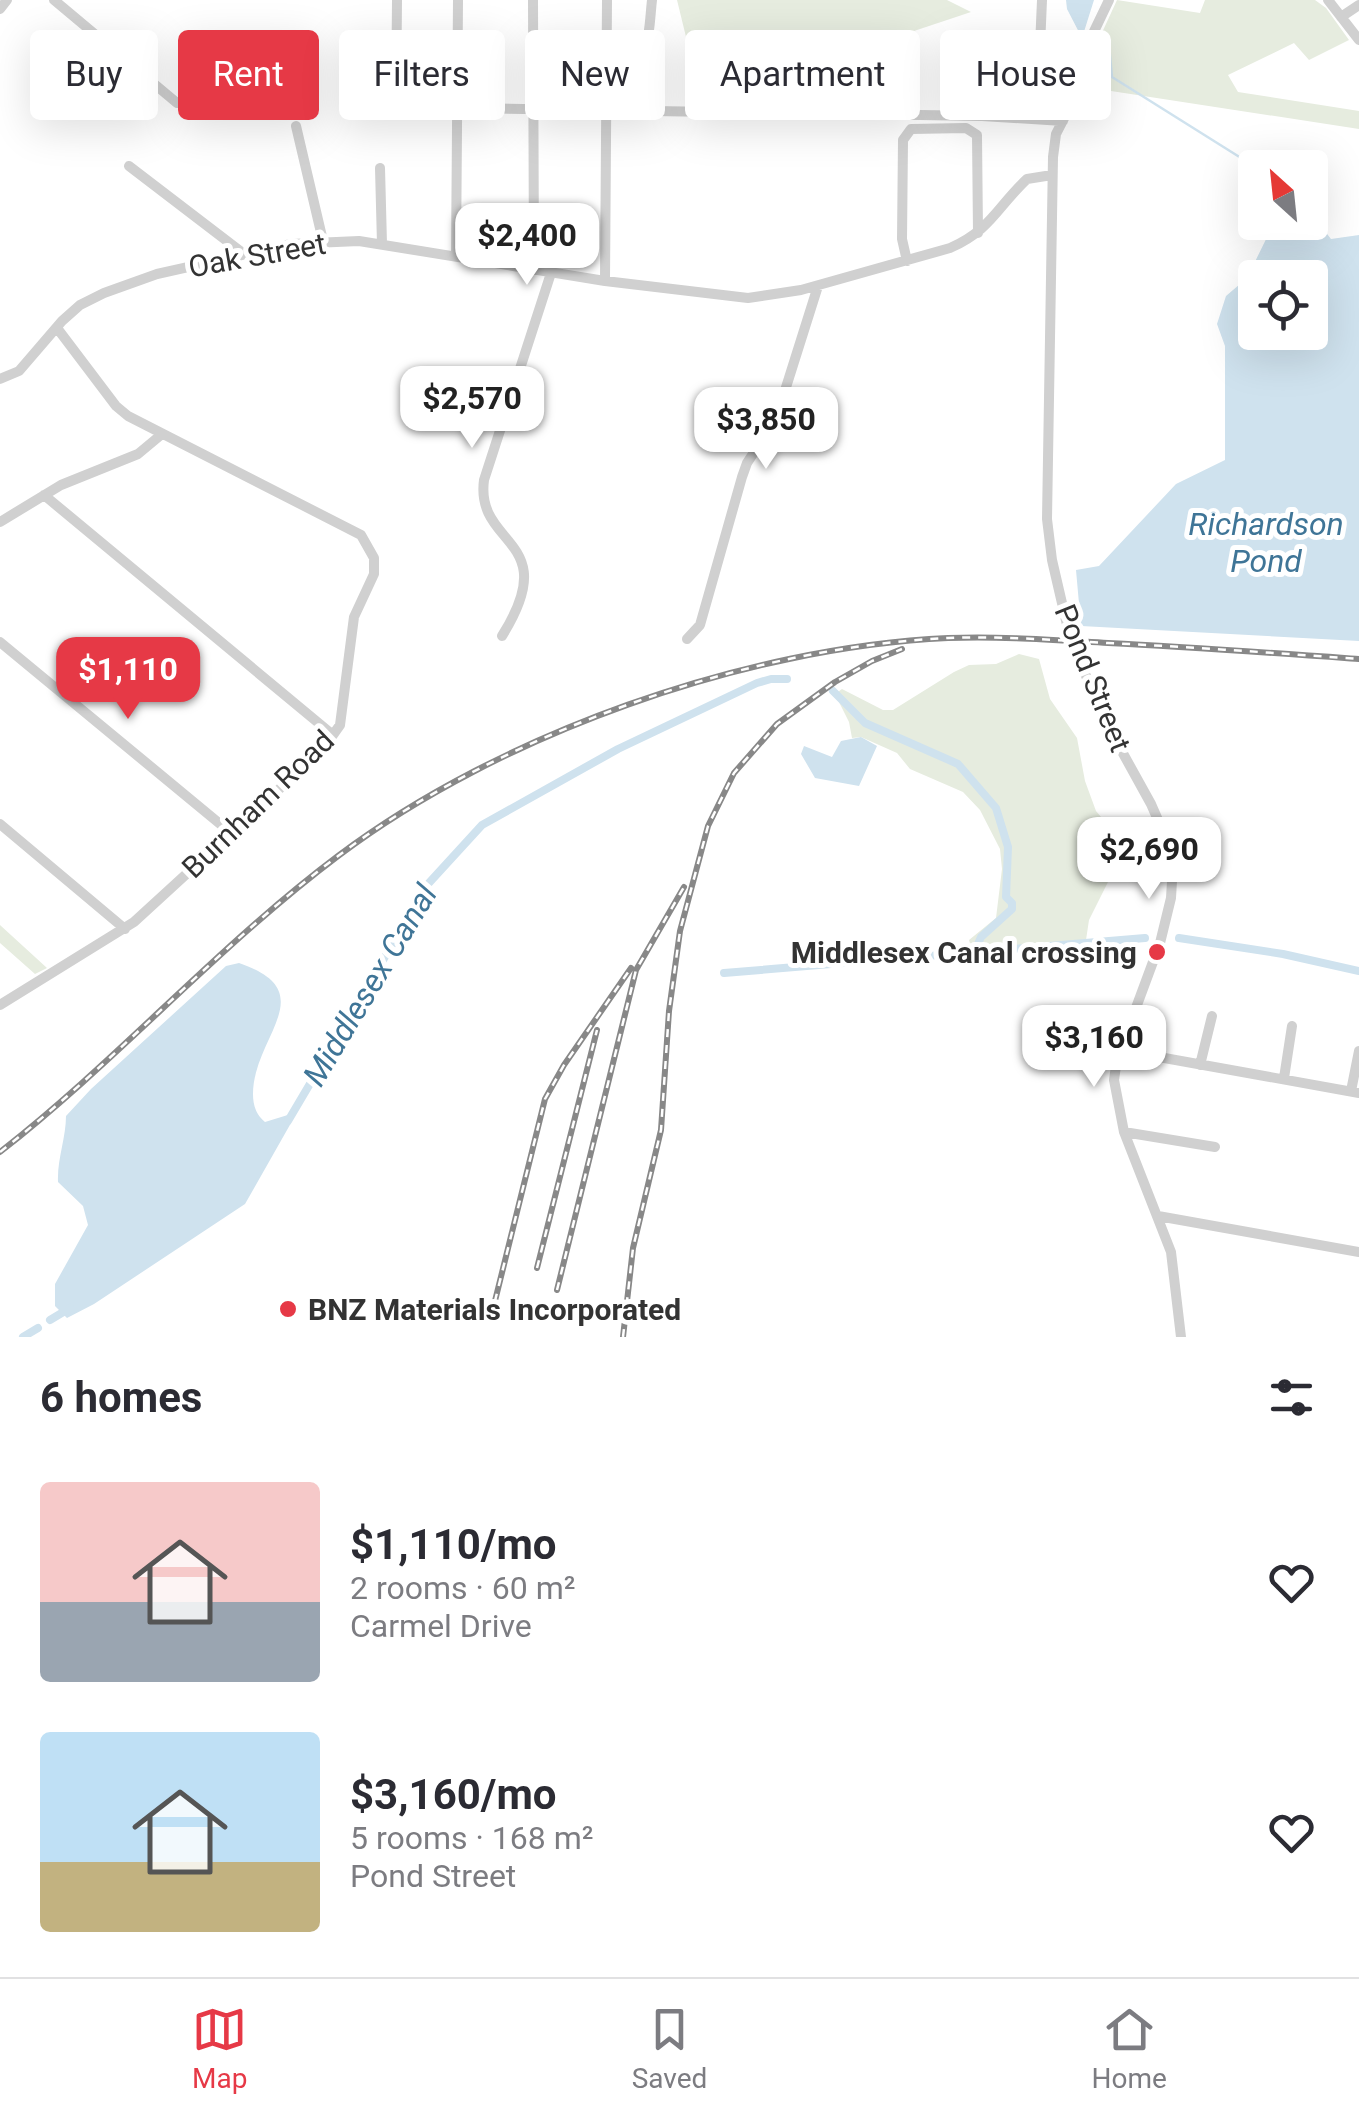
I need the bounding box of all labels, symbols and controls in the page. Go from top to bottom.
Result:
chip: Buy [30,30,158,120]
chip: Rent [178,30,319,120]
chip: Filters [339,30,505,120]
chip: New [525,30,665,120]
chip: Apartment [685,30,920,120]
chip: House [940,30,1111,120]
north arrow [1238,150,1328,240]
map controls [1238,150,1328,350]
pin: $2,400 [446,203,608,288]
text: $2,400 [477,216,577,254]
street label: Oak Street [186,226,328,284]
button: locate [1238,260,1328,350]
pin: $2,570 [391,366,553,451]
text: $2,570 [422,379,522,417]
pin: $3,850 [685,387,847,472]
text: $3,850 [716,400,816,438]
water label: Richardson Pond [1188,505,1344,580]
street label: Pond Street [1048,599,1138,757]
pin: $1,110 [47,637,209,722]
text: $1,110 [78,650,178,688]
street label: Burnham Road [175,723,341,885]
pin: $2,690 [1068,817,1230,902]
text: $2,690 [1099,830,1199,868]
water label: Middlesex Canal [295,877,445,1093]
place label: Middlesex Canal crossing [791,935,1137,970]
marker: Middlesex Canal crossing [1146,941,1168,963]
pin: $3,160 [1013,1005,1175,1090]
text: $3,160 [1044,1018,1144,1056]
place label: BNZ Materials Incorporated [308,1292,681,1327]
marker: BNZ Materials Incorporated [277,1298,299,1320]
icon: filters [1264,1370,1319,1425]
text: 6 homes [40,1373,202,1422]
text: $1,110/mo [350,1520,557,1569]
icon: home [120,1522,240,1642]
icon: heart [1264,1555,1319,1610]
text: 2 rooms · 60 m² [350,1569,575,1607]
text: Carmel Drive [350,1607,532,1645]
text: $3,160/mo [350,1770,557,1819]
icon: home [120,1772,240,1892]
icon: heart [1264,1805,1319,1860]
text: 5 rooms · 168 m² [350,1819,593,1857]
text: Pond Street [350,1857,516,1895]
tab: Map [192,2002,247,2095]
tab: Saved [632,2002,707,2095]
tab: Home [1092,2002,1167,2095]

